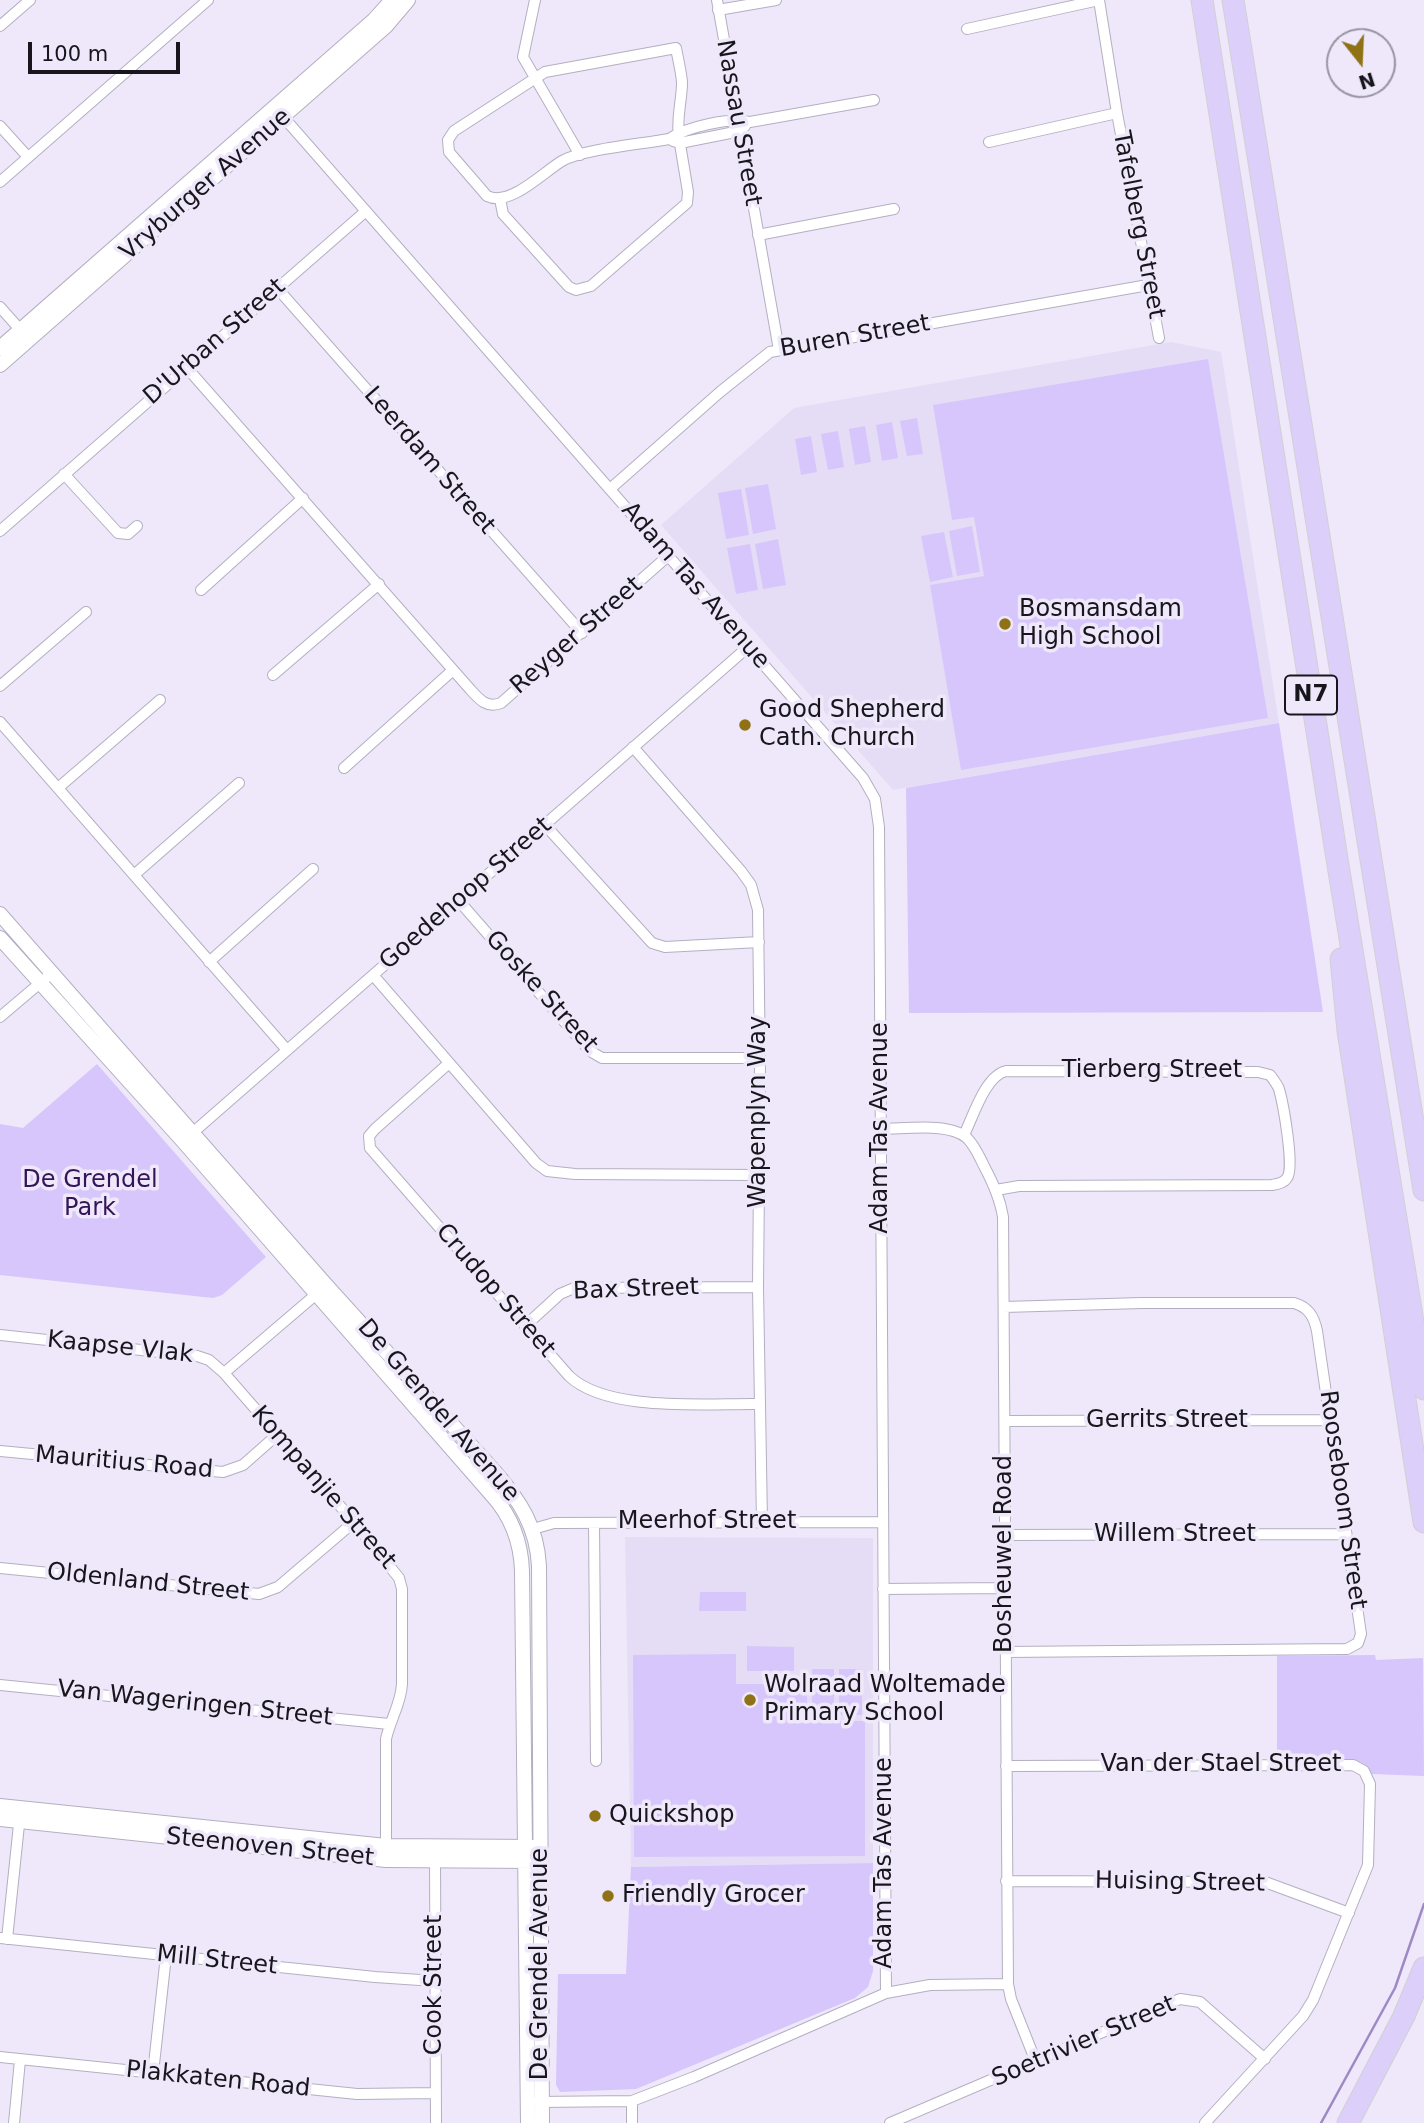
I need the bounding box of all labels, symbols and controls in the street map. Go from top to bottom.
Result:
scale bar [32,28,184,72]
north arrow [1326,28,1396,98]
street label: Nassau Street [709,38,767,208]
text: 100 m [41,42,108,66]
text: N [1356,68,1378,94]
street label: Vryburger Avenue [115,103,297,267]
street label: Tafelberg Street [1106,129,1170,321]
street label: D'Urban Street [138,273,292,411]
street label: Buren Street [778,310,932,364]
street label: Leerdam Street [357,381,501,541]
street label: Adam Tas Avenue [615,497,775,675]
street label: Reyger Street [505,571,649,701]
place label: Bosmansdam High School [1019,596,1182,652]
marker: Bosmansdam High School [997,616,1013,632]
road number: N7 [1285,676,1337,715]
place label: Good Shepherd Cath. Church [759,697,945,753]
marker: Good Shepherd Cath. Church [737,717,753,733]
street label: Goedehoop Street [374,811,558,977]
street label: Goske Street [479,925,603,1059]
street label: Wapenplyn Way [745,1016,773,1208]
street label: Adam Tas Avenue [867,1022,895,1234]
street label: Tierberg Street [1062,1057,1242,1085]
park label: De Grendel Park [22,1167,158,1223]
street label: Crudop Street [429,1218,561,1364]
street label: Bax Street [573,1273,699,1307]
street label: De Grendel Avenue [351,1314,525,1508]
street label: Kaapse Vlak [46,1326,194,1370]
street label: Rooseboom Street [1312,1389,1372,1611]
street label: Kompanjie Street [244,1401,402,1575]
street label: Gerrits Street [1086,1407,1248,1435]
street label: Mauritius Road [34,1441,214,1485]
street label: Bosheuwel Road [991,1455,1019,1653]
street label: Meerhof Street [618,1508,796,1536]
street label: Willem Street [1094,1521,1256,1549]
street label: Oldenland Street [45,1558,251,1608]
place label: Wolraad Woltemade Primary School [764,1672,1006,1728]
street label: Van Wageringen Street [56,1675,334,1733]
marker: Wolraad Woltemade Primary School [742,1692,758,1708]
street label: Van der Stael Street [1101,1751,1341,1779]
street label: Adam Tas Avenue [871,1757,899,1969]
place label: Quickshop [609,1802,734,1830]
marker: Quickshop [587,1808,603,1824]
street label: Steenoven Street [165,1823,375,1873]
street label: De Grendel Avenue [527,1848,555,2080]
street label: Huising Street [1095,1867,1265,1899]
place label: Friendly Grocer [622,1882,805,1910]
marker: Friendly Grocer [600,1888,616,1904]
street label: Cook Street [421,1915,449,2055]
street label: Mill Street [155,1940,279,1982]
street label: Soetrivier Street [988,1990,1180,2094]
street label: Plakkaten Road [124,2056,312,2104]

